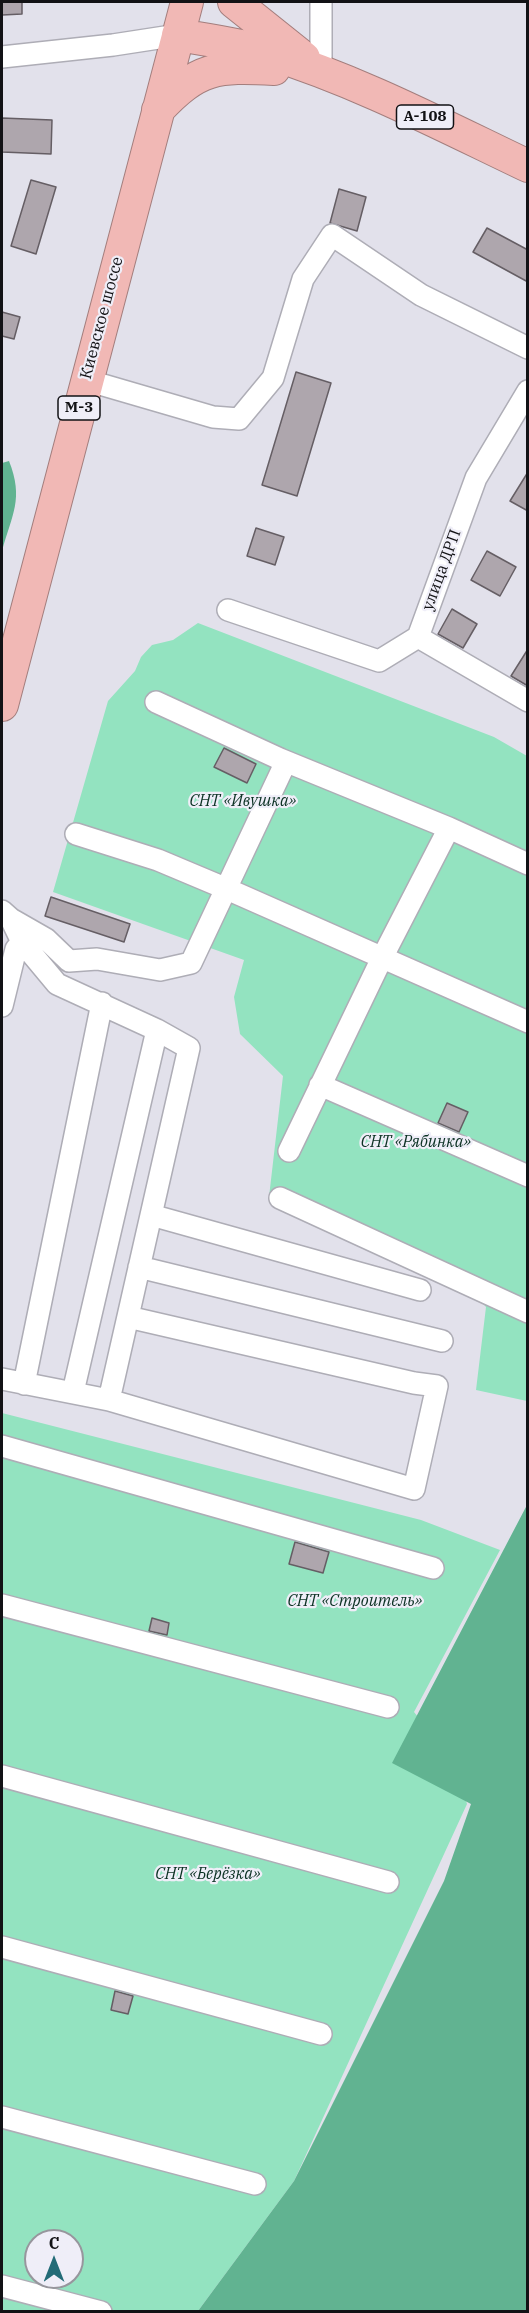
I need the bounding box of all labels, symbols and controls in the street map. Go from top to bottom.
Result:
road number: А-108 [396,105,454,129]
street label: Киевское шоссе [76,255,128,381]
road number: М-3 [58,396,100,420]
street label: улица ДРП [418,527,466,613]
park label: СНТ «Ивушка» [190,791,296,811]
park label: СНТ «Рябинка» [361,1132,471,1152]
park label: СНТ «Строитель» [287,1591,423,1611]
park label: СНТ «Берёзка» [155,1864,261,1884]
north arrow [24,2229,84,2289]
text: С [49,2233,59,2253]

